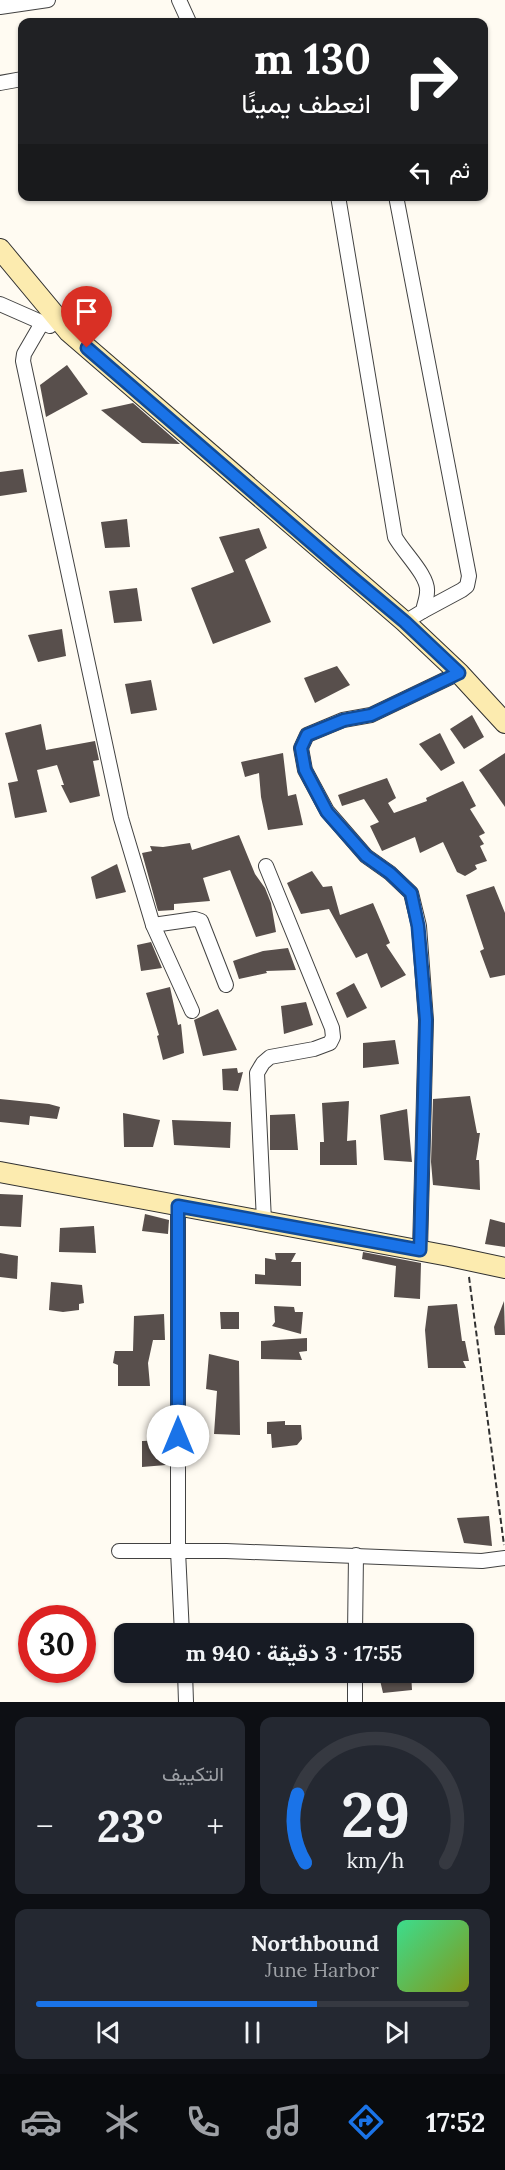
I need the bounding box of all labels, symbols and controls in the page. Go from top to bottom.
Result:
text: 130 m [254,32,371,86]
icon: right [392,42,470,120]
text: انعطف يمينًا [241,86,371,120]
icon: left [404,156,437,189]
text: ثم [449,156,470,184]
pin [61,286,112,348]
icon: arrive [70,295,103,328]
position arrow [146,1404,210,1468]
speed limit sign: 30 [18,1605,96,1683]
text: 17:55 · 3 دقيقة · 940 m [186,1639,402,1667]
text: التكييف [162,1761,224,1786]
text: 29 [340,1774,410,1854]
text: 23° [97,1797,163,1854]
text: − [36,1805,54,1847]
text: + [206,1805,224,1847]
text: km/h [346,1846,404,1874]
text: Northbound [251,1929,379,1957]
text: June Harbor [265,1957,379,1982]
icon: previous [92,2016,125,2049]
icon: pause [236,2016,269,2049]
icon: next [380,2016,413,2049]
icon: car [20,2101,62,2143]
icon: climate [101,2101,143,2143]
icon: phone [182,2101,224,2143]
icon: music [263,2101,305,2143]
icon: directions [345,2101,387,2143]
text: 17:52 [426,2105,485,2139]

